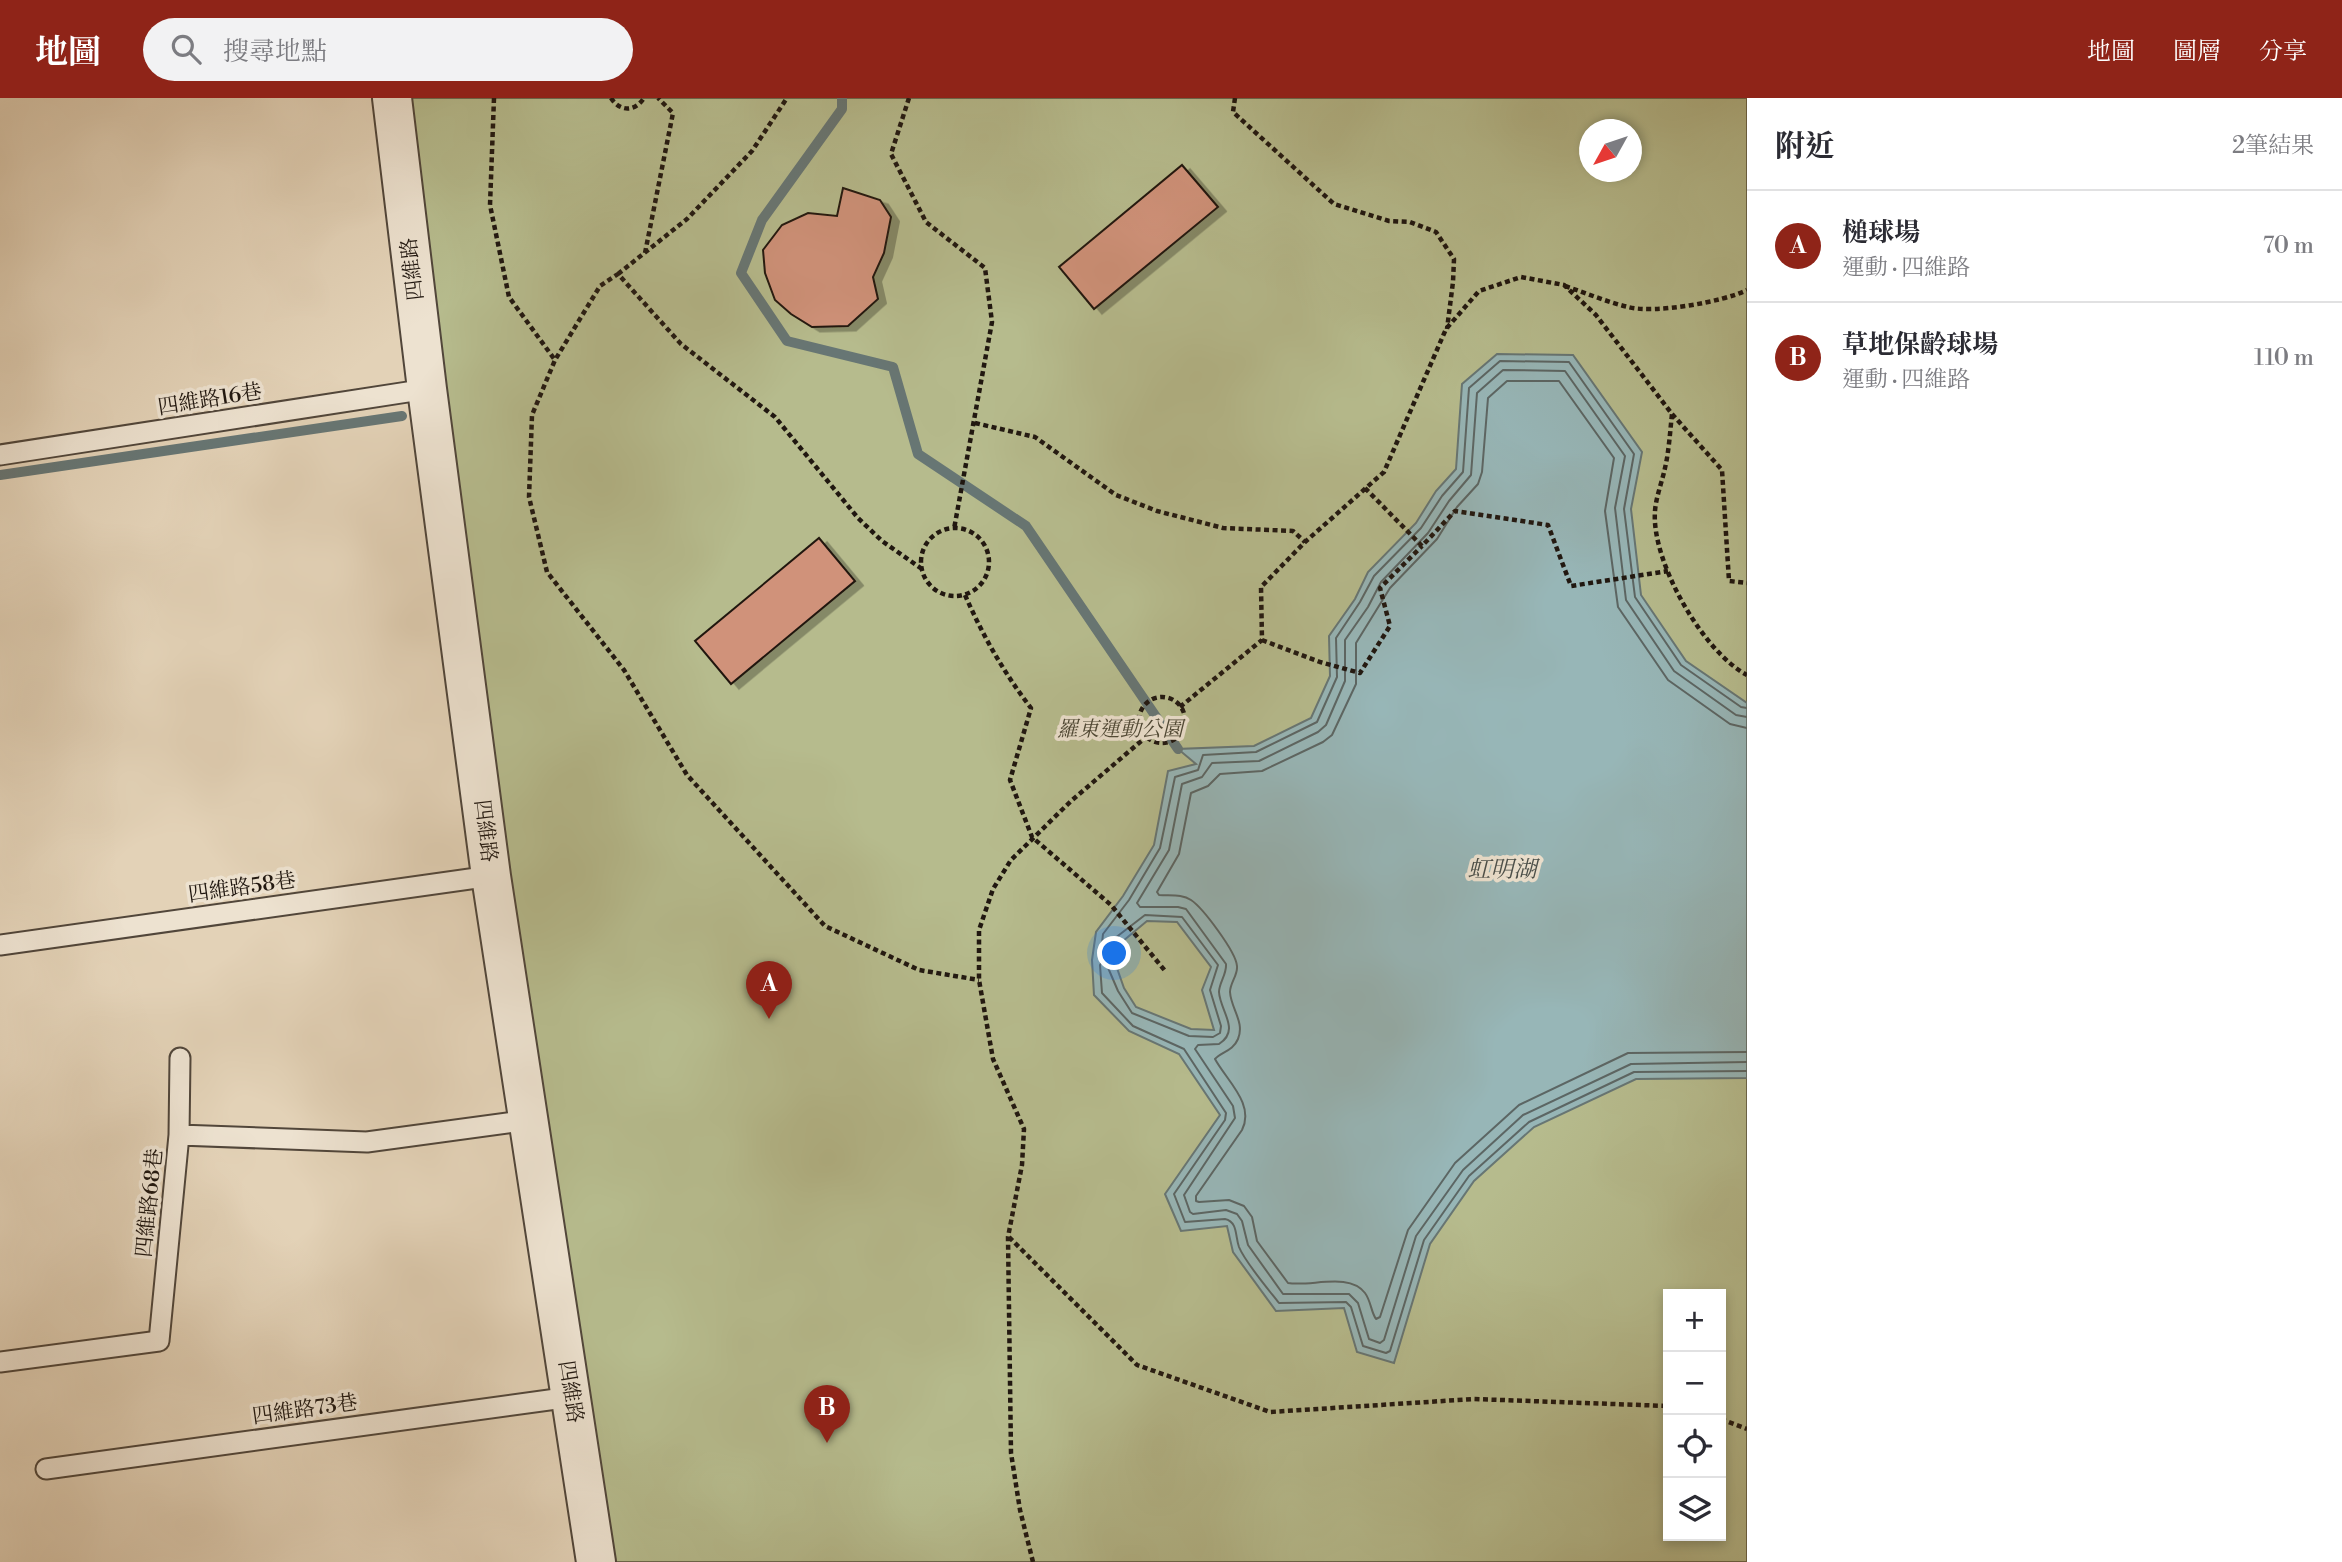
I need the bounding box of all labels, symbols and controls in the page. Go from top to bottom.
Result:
search box [143,18,633,81]
icon: search [167,30,205,68]
text: 地圖 [35,33,101,74]
text: 搜尋地點 [223,36,327,68]
text: 地圖 [2087,37,2135,67]
text: 圖層 [2173,37,2221,67]
text: 分享 [2259,37,2307,67]
north arrow [1579,119,1642,182]
text: 附近 [1775,128,1835,166]
text: 2筆結果 [2232,132,2314,160]
text: 槌球場 [1842,217,1920,249]
text: A [1790,232,1806,260]
text: 70 m [2263,232,2314,260]
street label: 四維路 [396,236,430,302]
text: 運動 · 四維路 [1842,254,1970,282]
text: 草地保齡球場 [1842,329,1998,361]
text: B [1789,344,1807,372]
text: 110 m [2254,344,2314,372]
text: 運動 · 四維路 [1842,366,1970,394]
street label: 四維路16巷 [156,379,264,421]
park label: 羅東運動公園 [1057,717,1186,743]
street label: 四維路 [468,798,502,864]
water label: 虹明湖 [1468,856,1541,884]
street label: 四維路58巷 [186,868,298,908]
your location [1097,936,1131,970]
pin: A [746,961,792,1019]
street label: 四維路68巷 [131,1147,169,1259]
map controls [1663,1289,1726,1541]
button: + [1663,1289,1726,1352]
button: − [1663,1352,1726,1415]
street label: 四維路 [552,1359,588,1425]
pin: B [804,1385,850,1443]
street label: 四維路73巷 [251,1390,359,1430]
button: locate [1663,1415,1726,1478]
button: layers [1663,1478,1726,1541]

